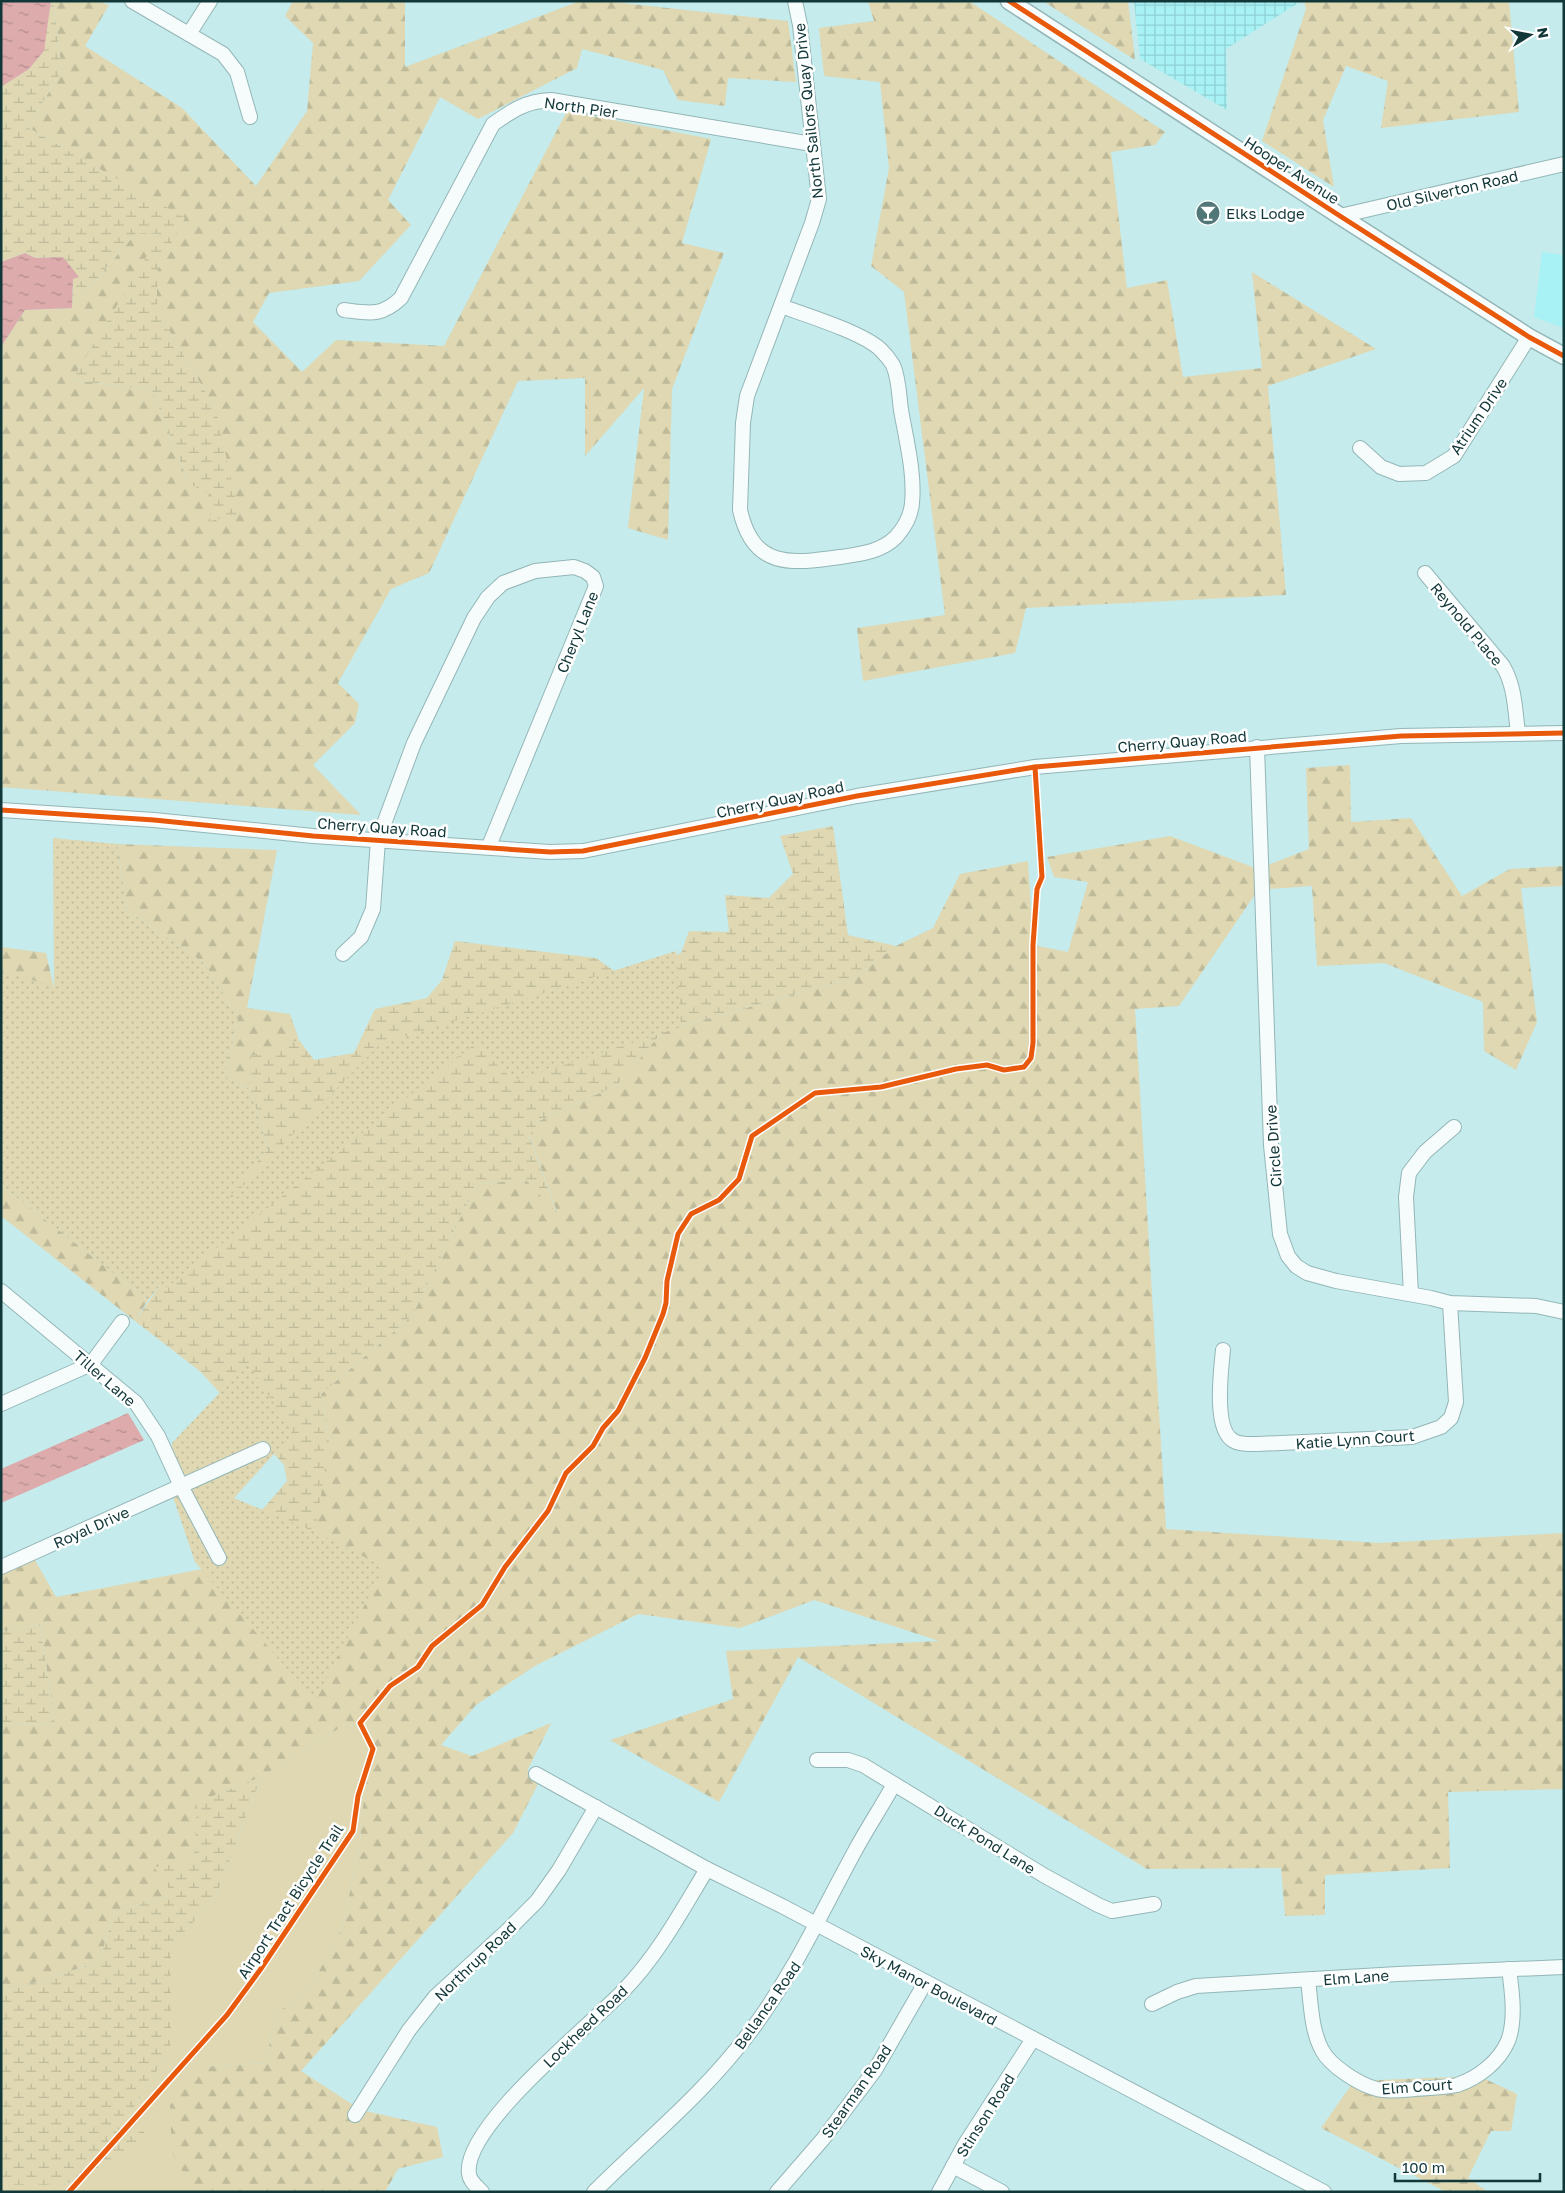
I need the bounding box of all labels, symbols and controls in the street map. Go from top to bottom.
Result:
north arrow [1505,10,1555,60]
street label: North Sailors Quay Drive [790,22,826,200]
text: N [1534,26,1553,39]
street label: North Pier [543,93,619,121]
street label: Hooper Avenue [1241,133,1343,208]
street label: Old Silverton Road [1384,166,1520,214]
bar icon: Elks Lodge [1195,200,1221,226]
place label: Elks Lodge [1226,204,1305,222]
street label: Atrium Drive [1446,374,1510,458]
street label: Reynold Place [1427,579,1507,669]
street label: Cheryl Lane [552,588,602,675]
street label: Cherry Quay Road [1117,726,1247,756]
street label: Cherry Quay Road [715,777,845,821]
street label: Cherry Quay Road [317,813,447,841]
street label: Circle Drive [1261,1104,1285,1188]
street label: Tiller Lane [70,1346,140,1410]
street label: Katie Lynn Court [1295,1426,1415,1452]
street label: Royal Drive [50,1502,132,1552]
street label: Duck Pond Lane [931,1801,1039,1878]
street label: Airport Tract Bicycle Trail [233,1820,347,1982]
street label: Northrup Road [430,1918,520,2004]
street label: Sky Manor Boulevard [858,1941,1000,2029]
street label: Bellanca Road [730,1958,804,2052]
street label: Elm Lane [1322,1966,1390,1988]
street label: Lockheed Road [539,1981,631,2071]
street label: Stearman Road [817,2041,895,2141]
street label: Stinson Road [952,2070,1018,2160]
street label: Elm Court [1381,2075,1453,2097]
scale bar [1395,2150,1540,2182]
text: 100 m [1402,2158,1445,2176]

